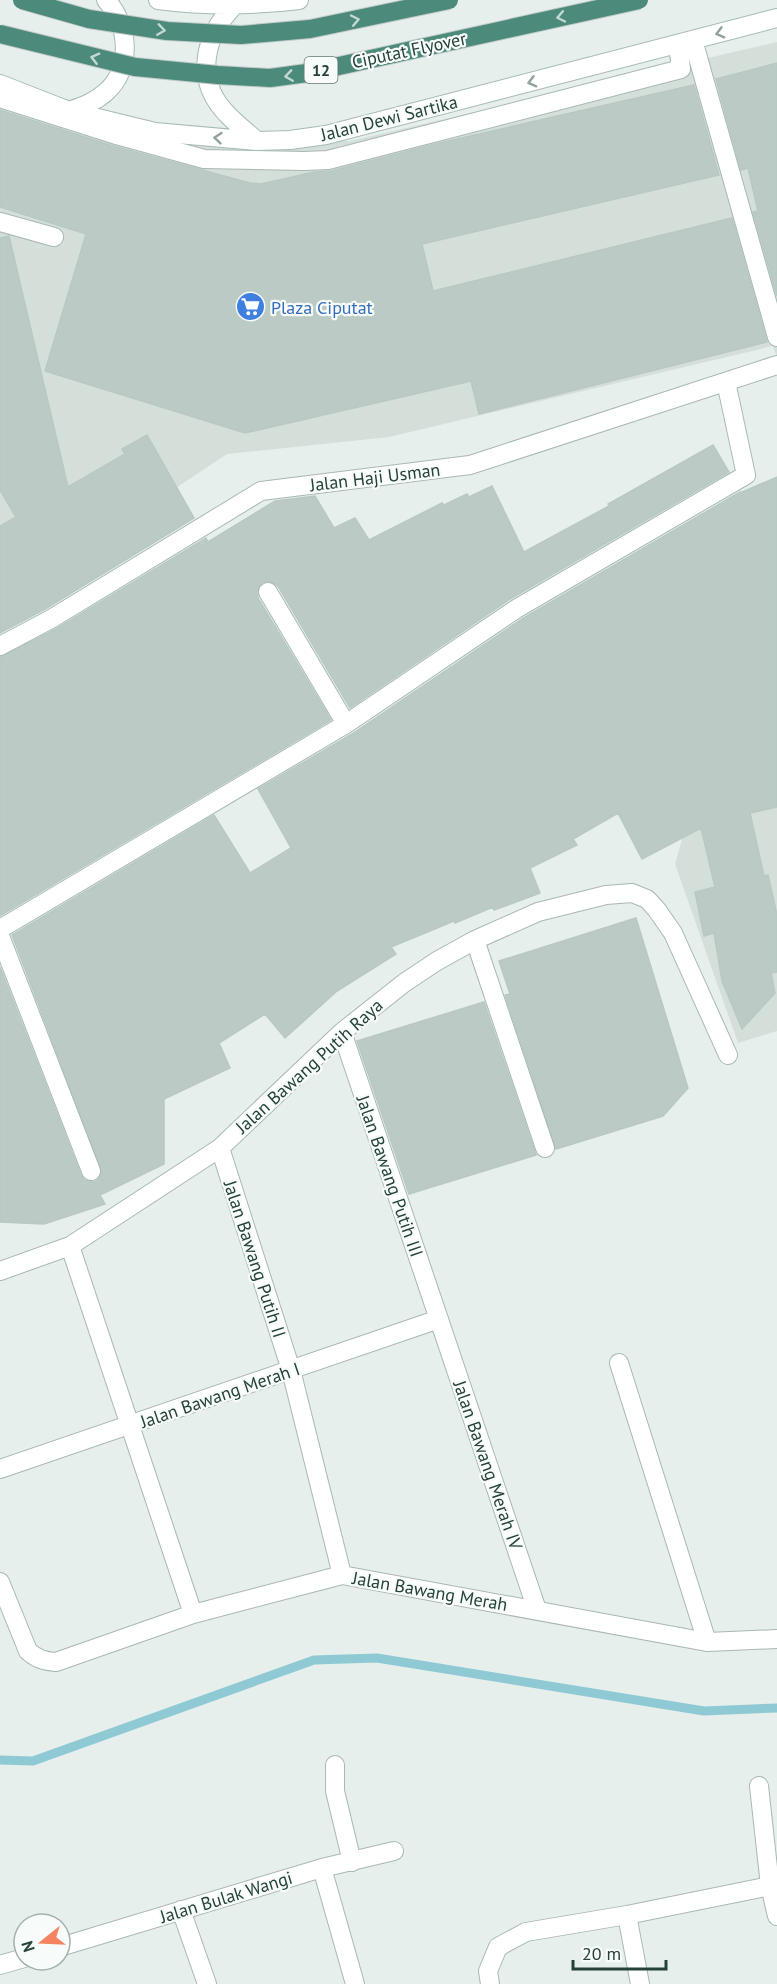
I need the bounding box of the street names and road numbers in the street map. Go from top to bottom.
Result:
street label: Ciputat Flyover [350,27,468,73]
road number: 12 [304,57,338,83]
street label: Jalan Dewi Sartika [317,90,460,146]
street label: Jalan Haji Usman [308,458,441,497]
street label: Jalan Bawang Putih Raya [230,994,387,1139]
street label: Jalan Bawang Putih III [351,1091,428,1260]
street label: Jalan Bawang Putih II [218,1176,291,1341]
street label: Jalan Bawang Merah I [136,1357,303,1433]
street label: Jalan Bawang Merah IV [448,1376,528,1553]
street label: Jalan Bawang Merah [350,1566,509,1616]
street label: Jalan Bulak Wangi [156,1866,295,1928]

